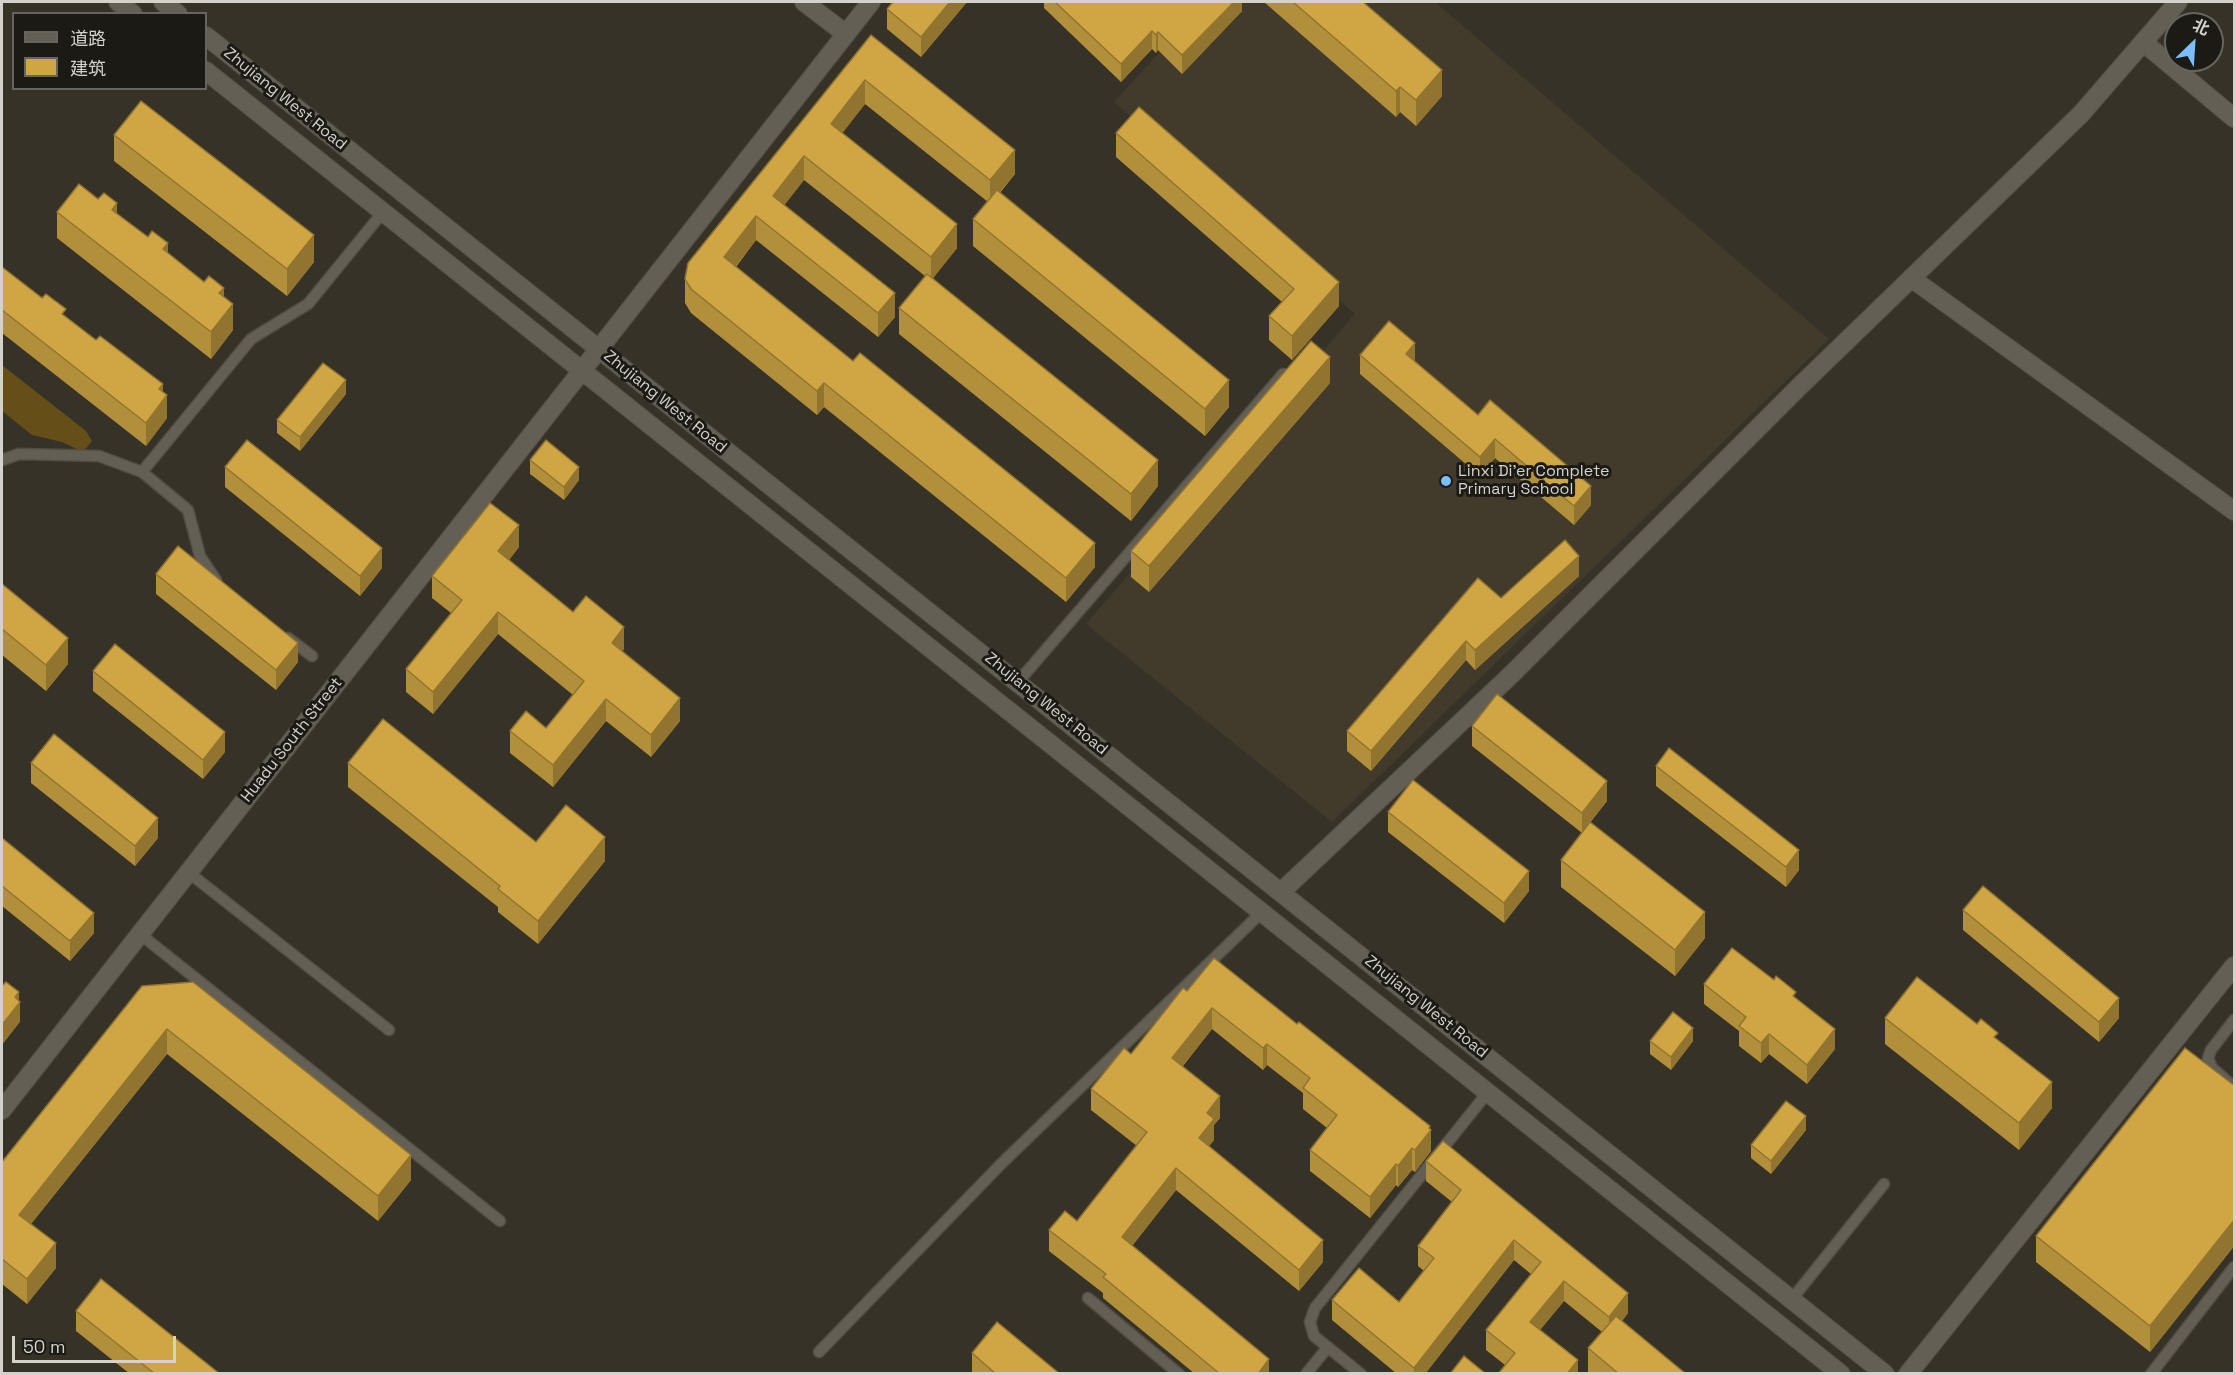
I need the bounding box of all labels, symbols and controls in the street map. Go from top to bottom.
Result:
legend [12,12,207,90]
north arrow [2164,12,2224,72]
text: 北 [2189,14,2213,40]
text: 道路 [70,27,106,50]
street label: Zhujiang West Road [220,44,350,154]
text: 建筑 [70,57,106,80]
street label: Zhujiang West Road [600,347,730,457]
place label: Linxi Di'er Complete Primary School [1458,462,1609,500]
marker: Linxi Di'er Complete Primary School [1439,474,1453,488]
street label: Zhujiang West Road [981,649,1111,759]
street label: Huadu South Street [237,674,347,806]
street label: Zhujiang West Road [1361,952,1491,1062]
scale bar [15,1324,178,1362]
text: 50 m [23,1335,65,1358]

